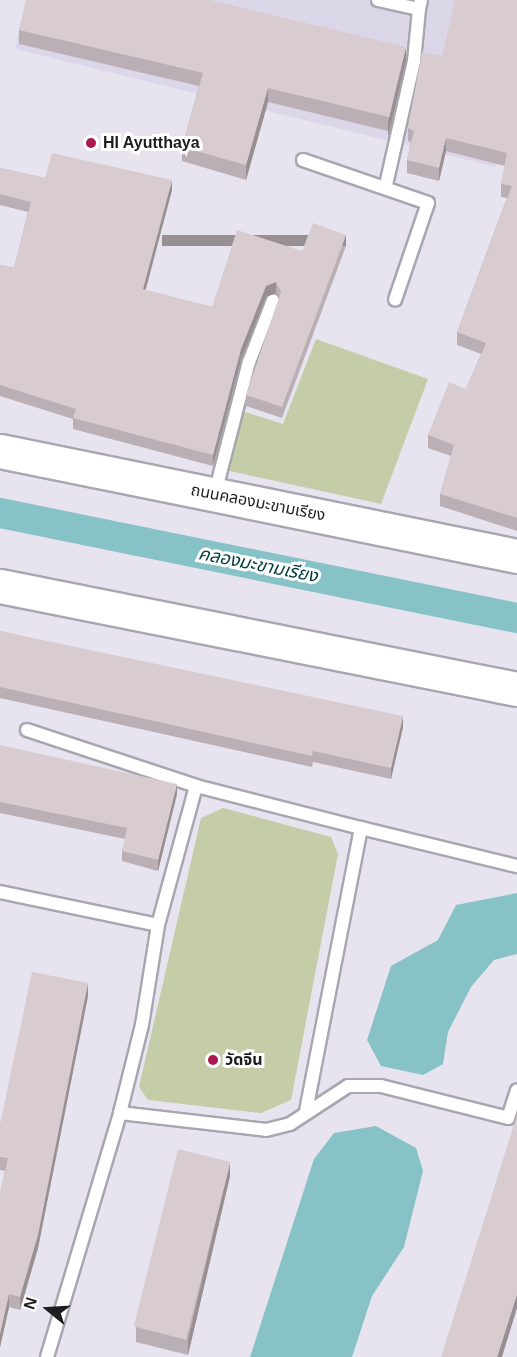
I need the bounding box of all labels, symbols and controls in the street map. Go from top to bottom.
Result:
place label: HI Ayutthaya [103,133,200,153]
marker: HI Ayutthaya [84,136,98,150]
street label: ถนนคลองมะขามเรียง [189,481,327,525]
water label: คลองมะขามเรียง [197,543,319,587]
place label: วัดจีน [225,1050,263,1070]
marker: วัดจีน [206,1053,220,1067]
north arrow [18,1279,78,1339]
text: N [21,1295,40,1311]

